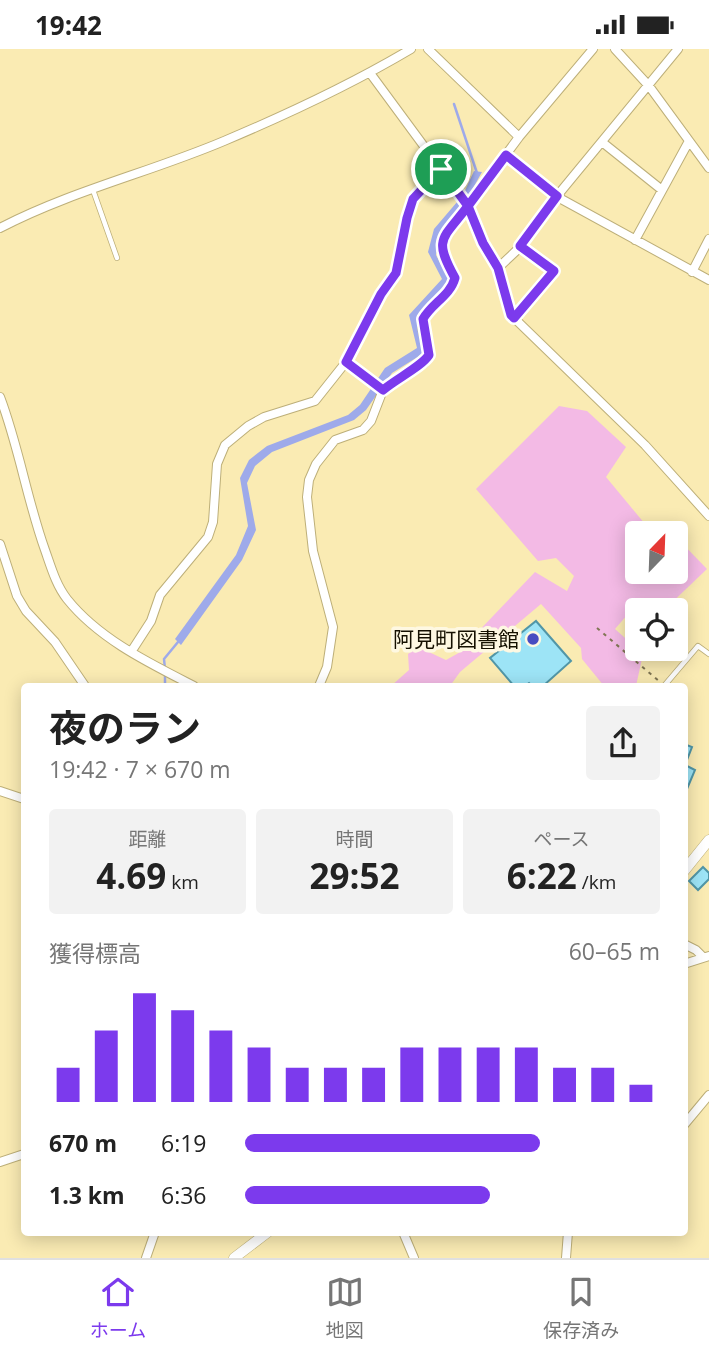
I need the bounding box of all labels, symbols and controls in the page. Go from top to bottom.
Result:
text: 19:42 [35,7,102,43]
pin [411,139,471,199]
icon: arrive [422,150,460,188]
north arrow [625,521,688,585]
map controls [625,521,688,661]
button: locate [625,598,688,661]
place label: 阿見町図書館 [393,625,519,653]
marker: 阿見町図書館 [525,631,541,647]
text: 夜のラン [49,701,201,753]
button: share [586,706,660,780]
text: 19:42 · 7 × 670 m [49,753,231,785]
text: 距離 [128,826,167,852]
text: 時間 [335,826,374,852]
text: ペース [533,826,590,852]
text: 4.69 [96,852,166,899]
text: 29:52 [309,852,400,899]
text: 6:22 [507,852,577,899]
text: km [166,869,199,895]
text: /km [577,869,616,895]
text: 60–65 m [569,935,660,967]
text: 獲得標高 [49,937,141,969]
text: 670 m [49,1127,117,1159]
text: 6:19 [161,1127,207,1159]
text: 1.3 km [49,1179,125,1211]
text: 6:36 [161,1179,207,1211]
tab: ホーム [90,1273,146,1343]
tab: 地図 [326,1273,364,1343]
tab: 保存済み [543,1273,619,1343]

